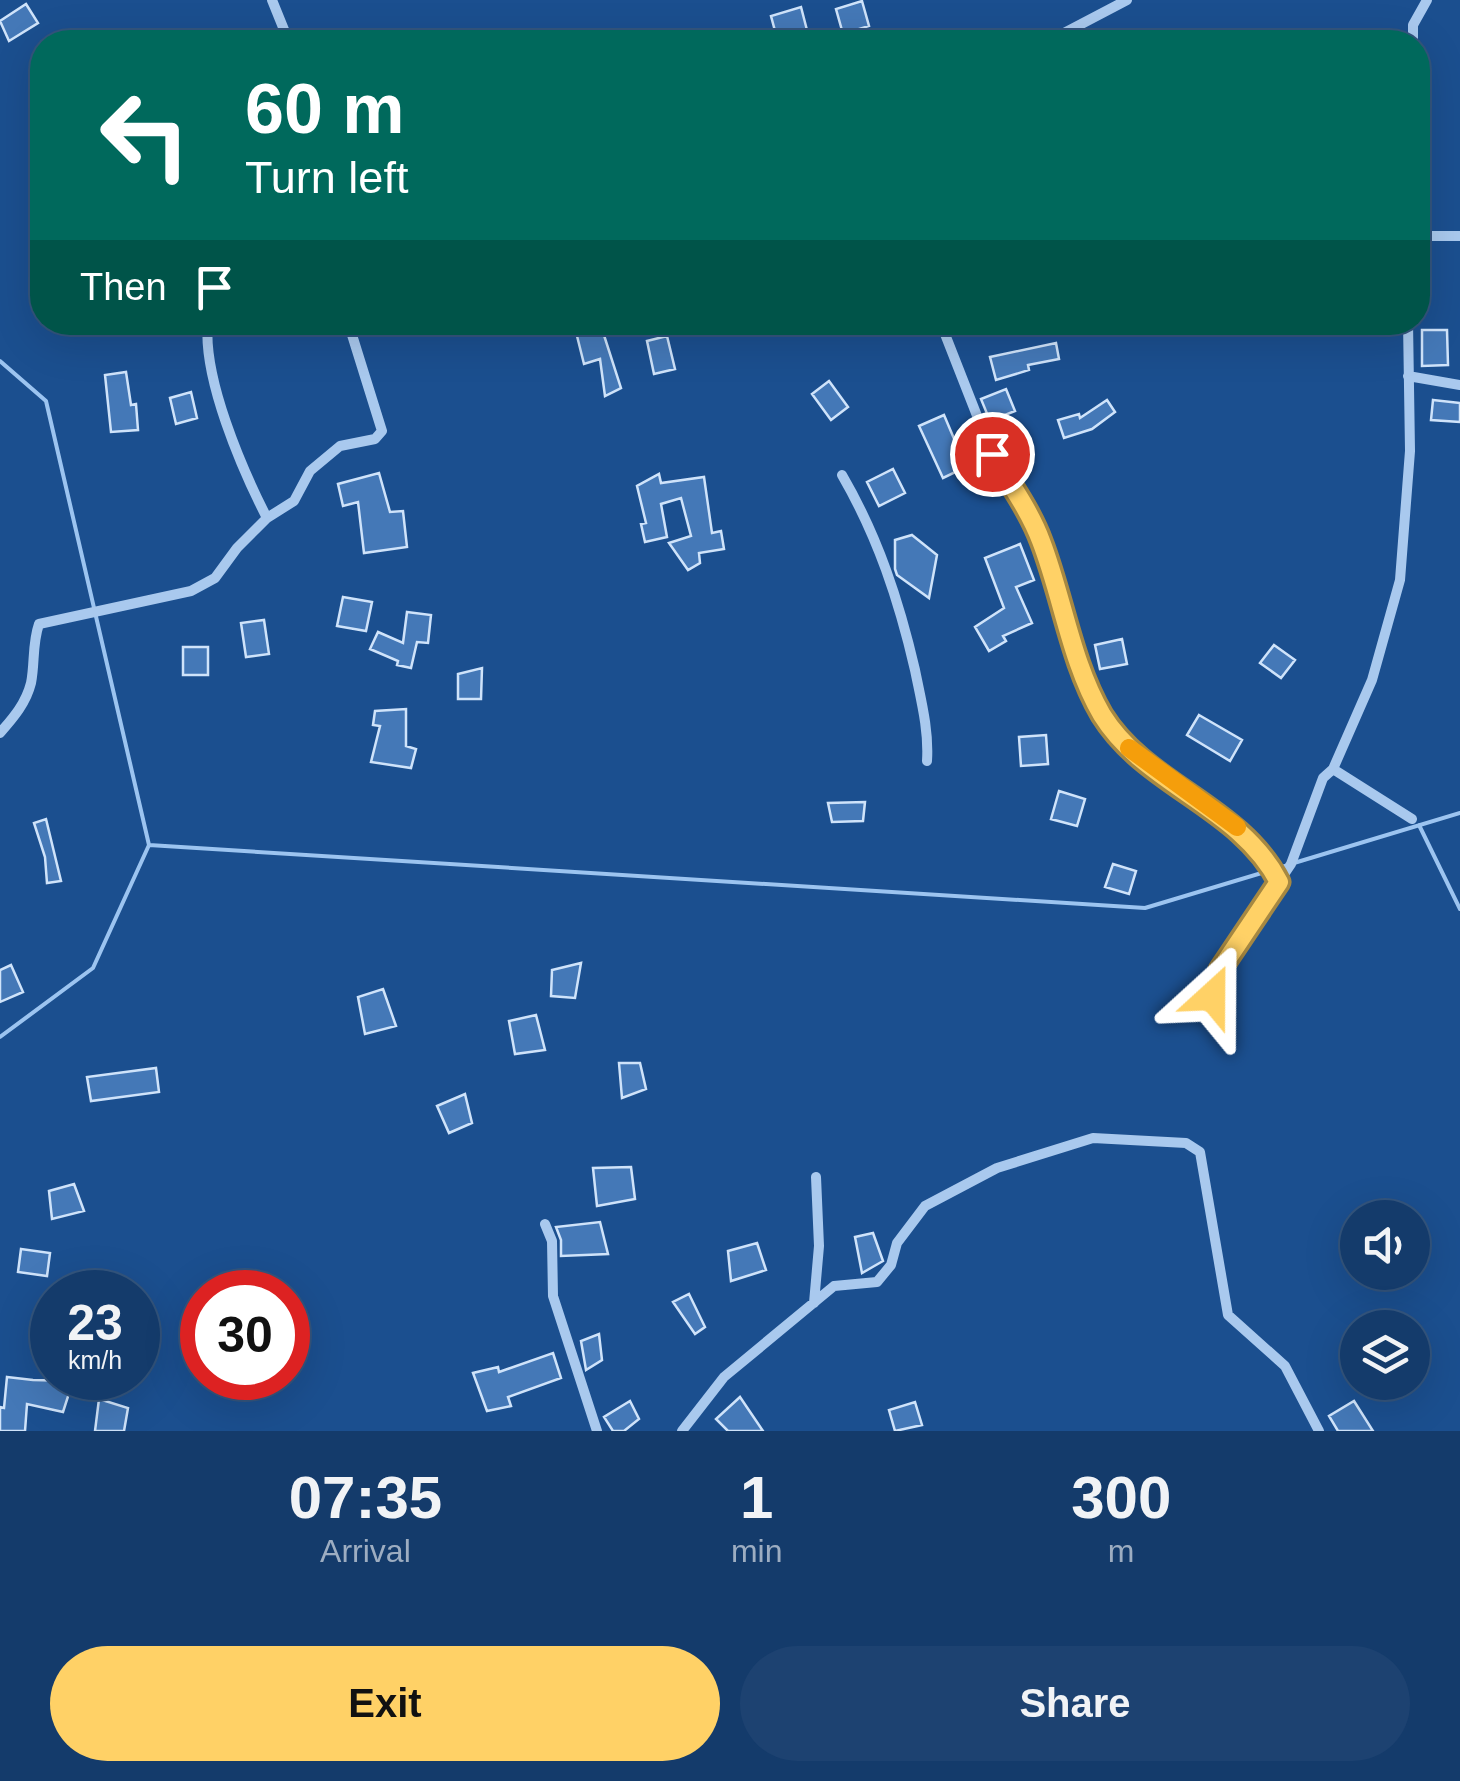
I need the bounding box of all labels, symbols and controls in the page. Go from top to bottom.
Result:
icon: left [80,70,210,200]
text: 60 m [245,70,405,148]
text: Turn left [245,152,408,203]
icon: arrive [187,260,242,315]
text: Then [80,266,167,308]
pin [950,412,1035,497]
icon: arrive [965,427,1020,482]
position arrow [1160,944,1264,1048]
map controls [1340,1200,1430,1400]
button: sound [1340,1200,1430,1290]
speed limit sign: 30 [180,1270,310,1400]
text: 23 [67,1295,123,1351]
button: layers [1340,1310,1430,1400]
text: km/h [68,1346,122,1374]
text: 07:35 [289,1464,442,1531]
text: 1 [740,1464,773,1531]
text: 300 [1071,1464,1171,1531]
text: Arrival [320,1533,411,1569]
text: min [731,1533,782,1569]
text: m [1108,1533,1135,1569]
button: Exit [50,1646,720,1761]
button: Share [740,1646,1410,1761]

